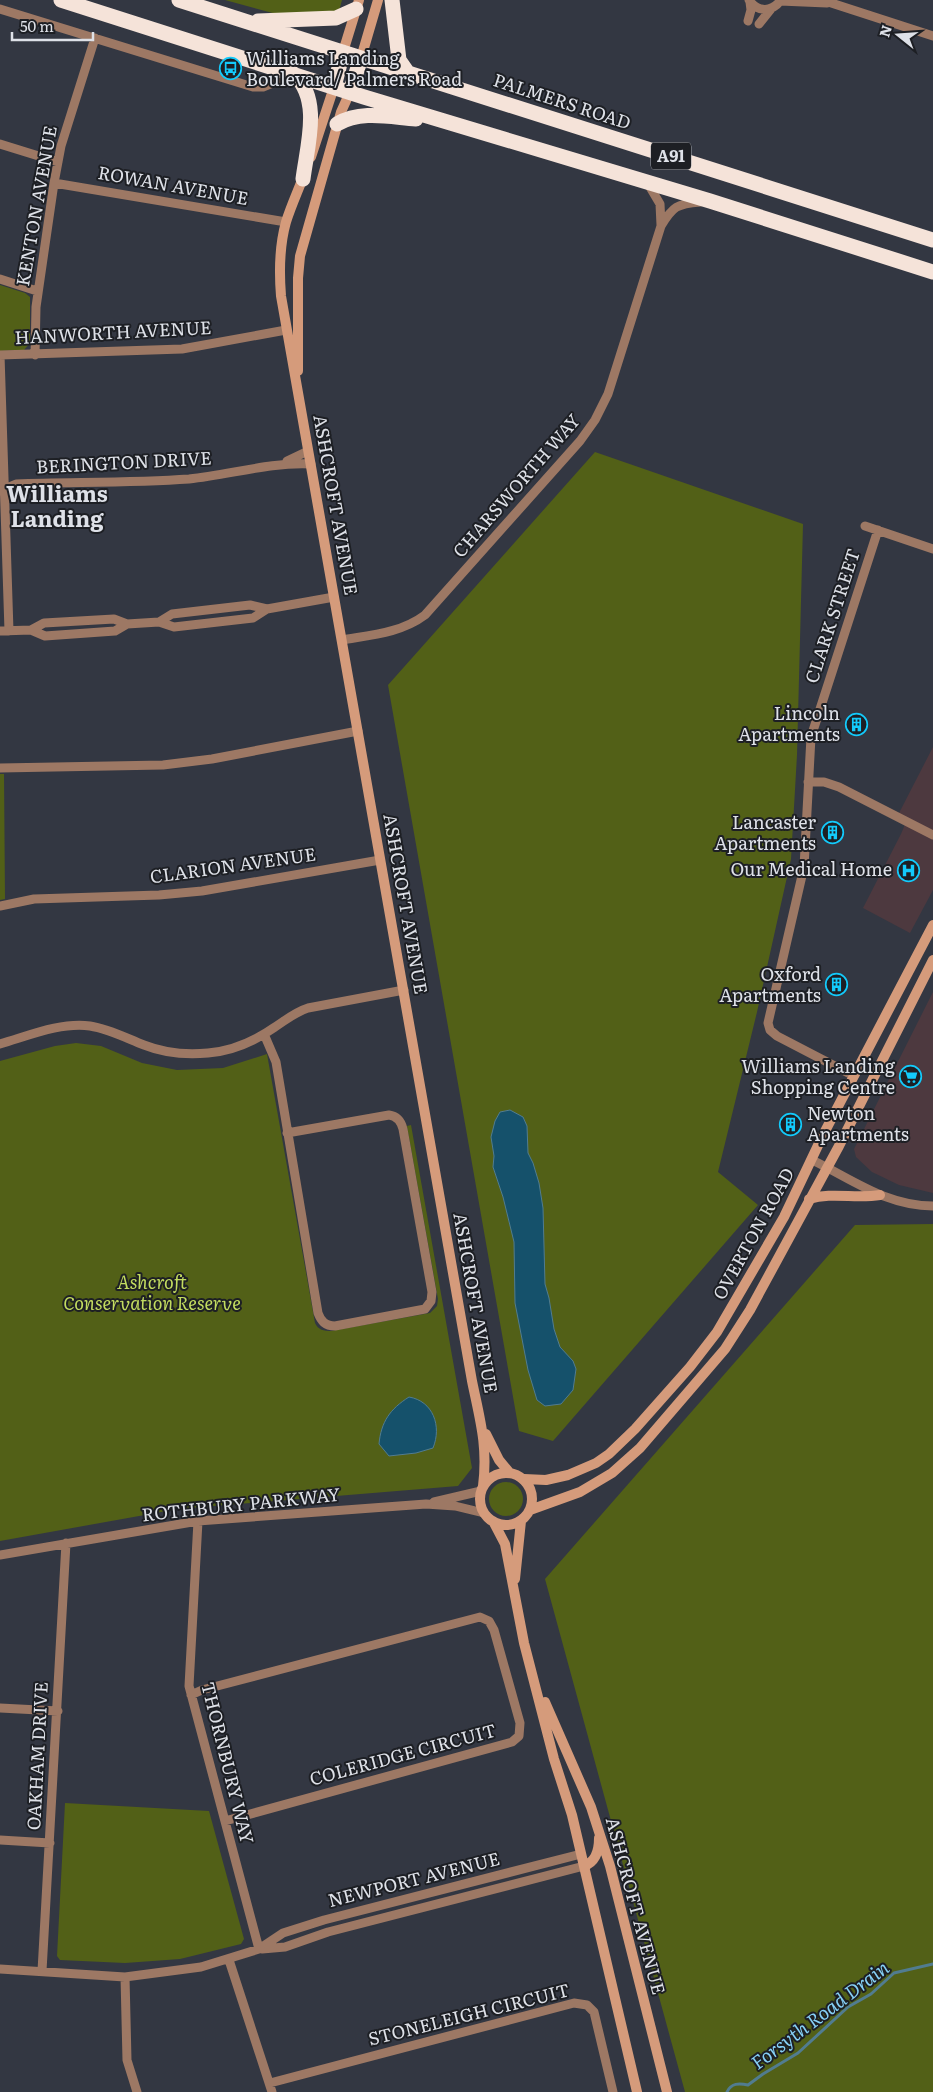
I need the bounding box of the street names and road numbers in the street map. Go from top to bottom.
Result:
street label: PALMERS ROAD [490,66,635,136]
street label: KENTON AVENUE [8,123,63,288]
road number: A91 [651,142,691,170]
street label: ROWAN AVENUE [96,158,251,211]
street label: HANWORTH AVENUE [14,313,212,350]
street label: CHARSWORTH WAY [446,407,586,563]
street label: ASHCROFT AVENUE [307,412,366,597]
street label: BERINGTON DRIVE [35,443,212,480]
street label: CLARK STREET [797,545,866,686]
street label: ASHCROFT AVENUE [377,811,436,996]
street label: CLARION AVENUE [148,840,317,890]
street label: OVERTON ROAD [705,1162,800,1304]
street label: ASHCROFT AVENUE [447,1210,506,1395]
street label: ROTHBURY PARKWAY [140,1480,341,1527]
street label: THORNBURY WAY [195,1679,262,1847]
street label: OAKHAM DRIVE [19,1681,54,1831]
street label: COLERIDGE CIRCUIT [306,1716,499,1791]
street label: ASHCROFT AVENUE [600,1814,673,1997]
street label: NEWPORT AVENUE [325,1844,502,1913]
street label: STONELEIGH CIRCUIT [365,1975,572,2052]

